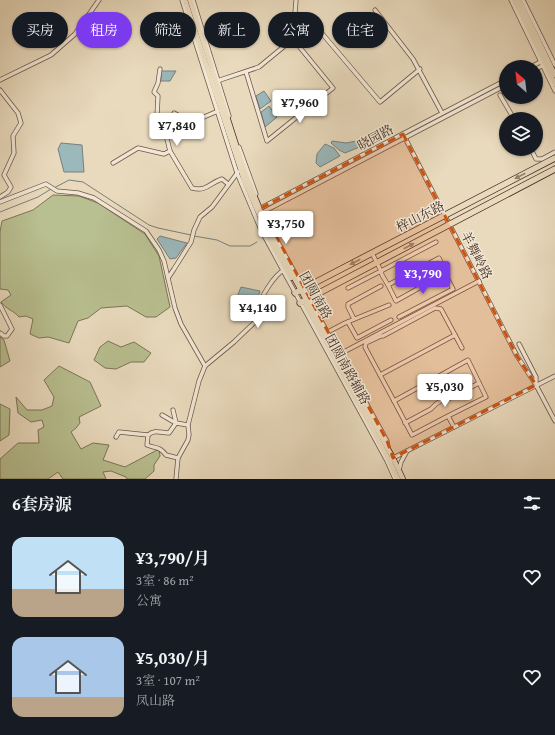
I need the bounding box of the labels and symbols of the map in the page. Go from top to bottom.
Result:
north arrow [499,60,543,104]
pin: ¥7,960 [267,90,333,124]
pin: ¥7,840 [144,113,210,147]
street label: 晓园路 [354,120,397,155]
one-way arrow [515,173,526,179]
street label: 梓山东路 [393,196,448,237]
pin: ¥3,750 [253,211,319,245]
street label: 羊舞岭路 [456,228,497,283]
one-way arrow [403,242,415,249]
one-way arrow [350,259,361,265]
pin: ¥3,790 [390,261,456,295]
street label: 团圆南路 [295,268,336,323]
pin: ¥4,140 [225,295,291,329]
street label: 团圆南路辅路 [320,331,375,408]
pin: ¥5,030 [412,374,478,408]

